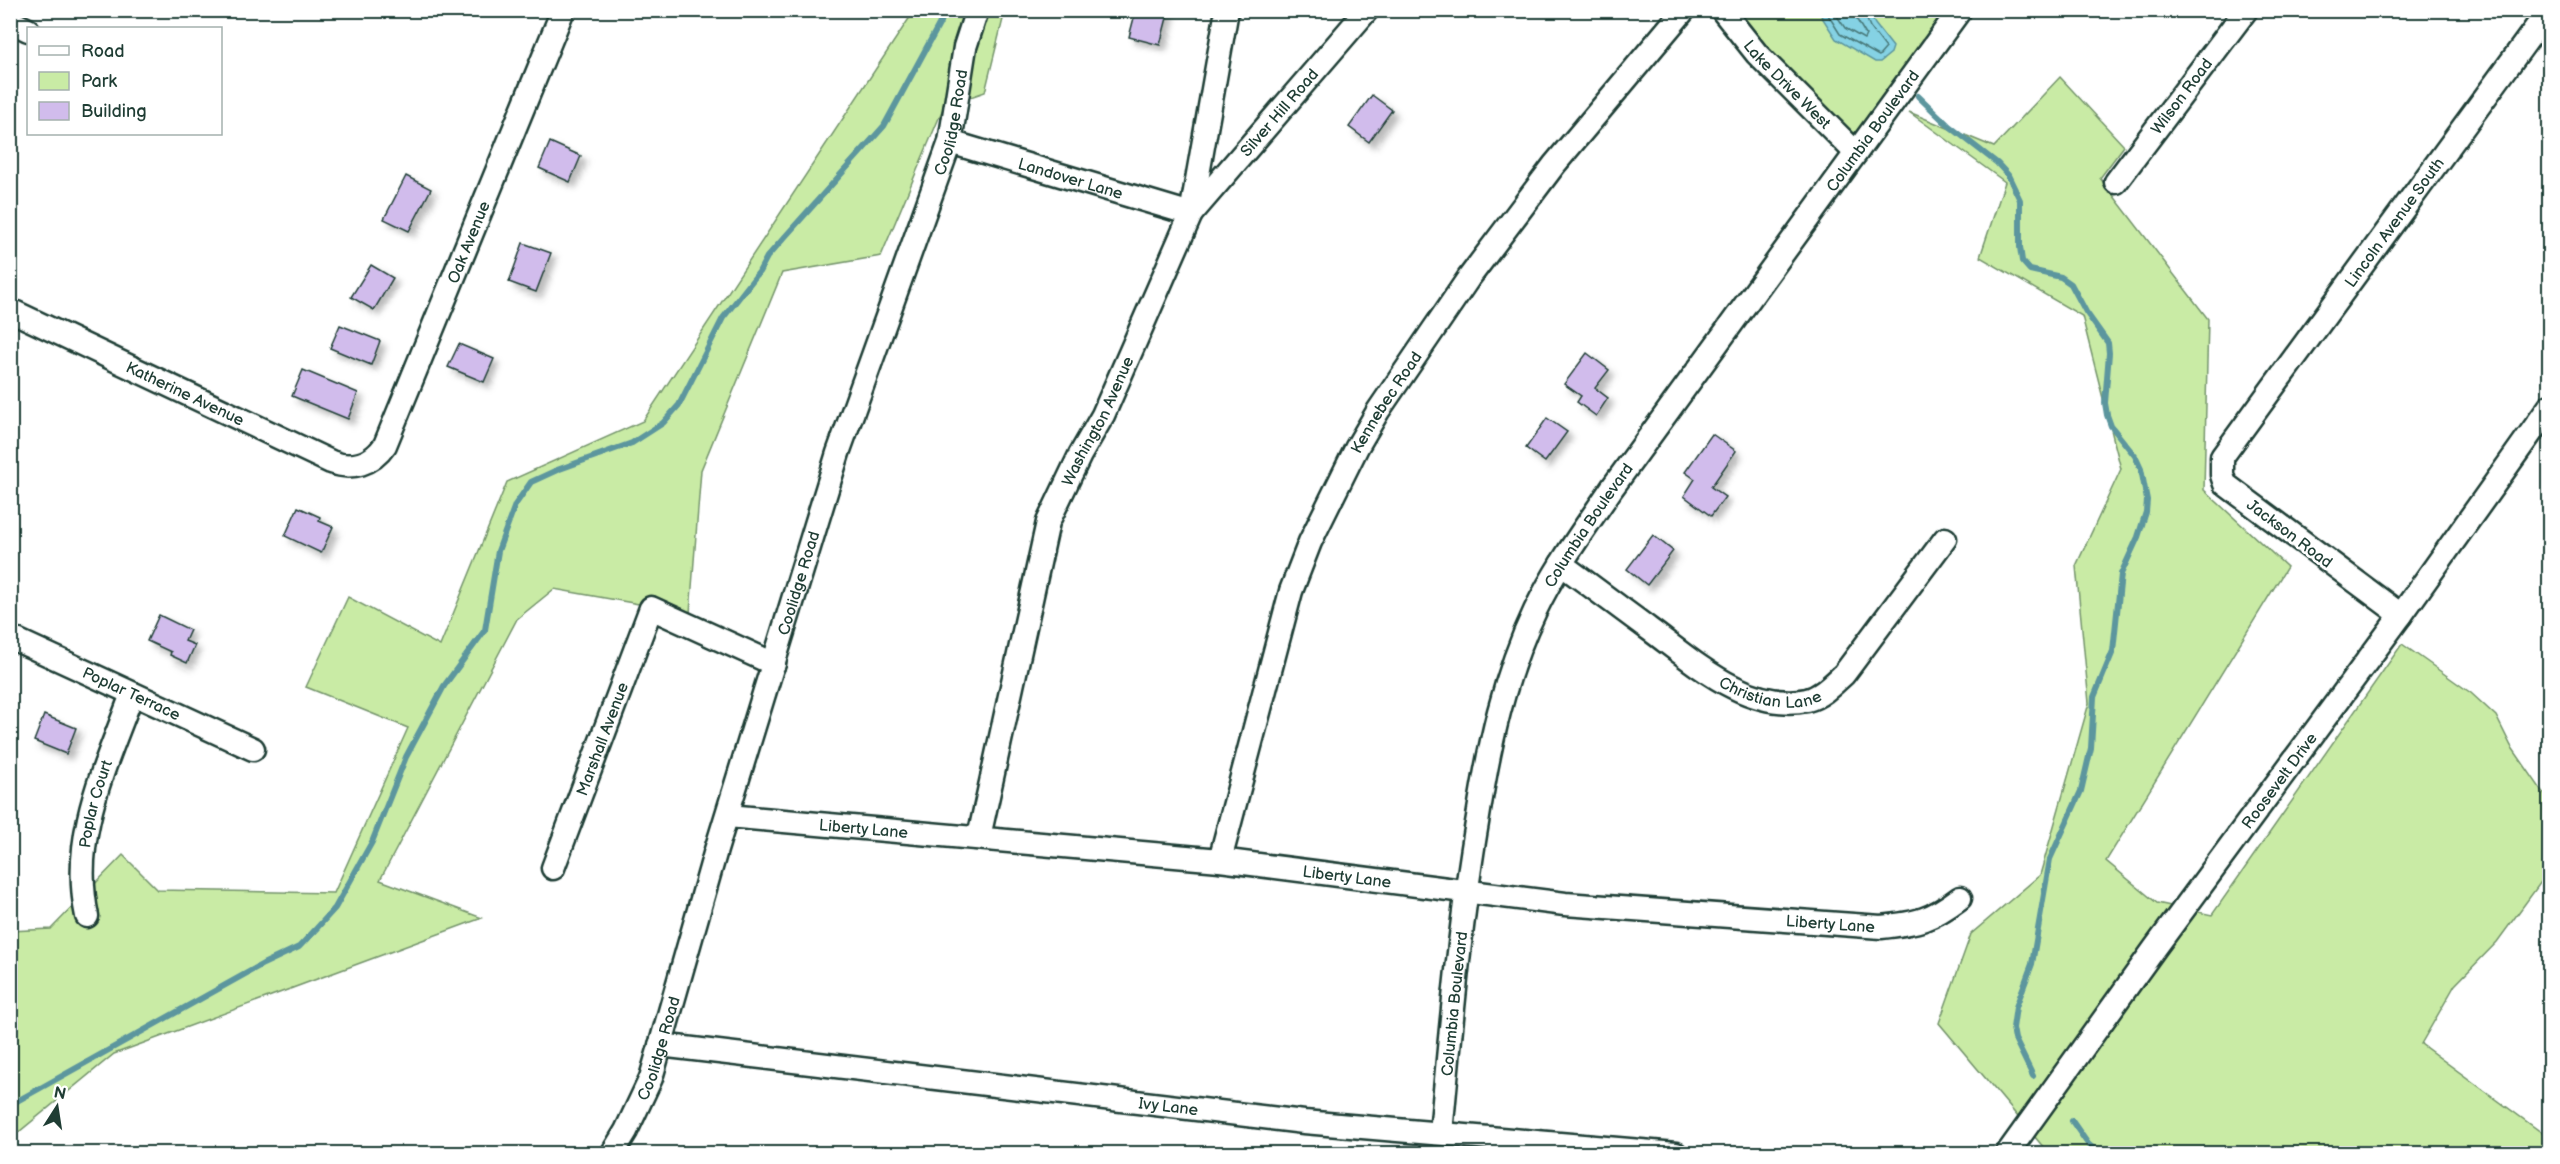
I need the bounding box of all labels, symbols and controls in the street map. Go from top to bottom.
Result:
legend [27,27,222,135]
street label: Lake Drive West [1739,37,1834,133]
text: Road [81,41,125,62]
street label: Wilson Road [2148,55,2217,138]
street label: Silver Hill Road [1237,65,1323,161]
street label: Columbia Boulevard [1823,67,1924,196]
street label: Coolidge Road [931,68,972,178]
text: Park [81,71,117,92]
text: Building [81,101,147,122]
street label: Lincoln Avenue South [2341,154,2449,291]
street label: Landover Lane [1016,155,1125,204]
street label: Oak Avenue [444,198,495,286]
street label: Kennebec Road [1347,348,1427,457]
street label: Washington Avenue [1059,353,1139,489]
street label: Katherine Avenue [122,358,247,431]
street label: Columbia Boulevard [1541,460,1638,591]
street label: Jackson Road [2242,496,2336,573]
street label: Coolidge Road [775,529,824,638]
street label: Poplar Terrace [79,664,184,725]
street label: Christian Lane [1715,673,1826,713]
street label: Marshall Avenue [573,680,633,799]
street label: Roosevelt Drive [2238,729,2322,833]
street label: Poplar Court [76,757,117,849]
street label: Liberty Lane [818,816,909,843]
street label: Liberty Lane [1301,863,1393,893]
street label: Liberty Lane [1785,912,1876,938]
street label: Columbia Boulevard [1438,930,1472,1077]
street label: Coolidge Road [634,995,685,1104]
north arrow [27,1077,87,1137]
text: N [52,1083,68,1104]
street label: Ivy Lane [1137,1094,1200,1120]

